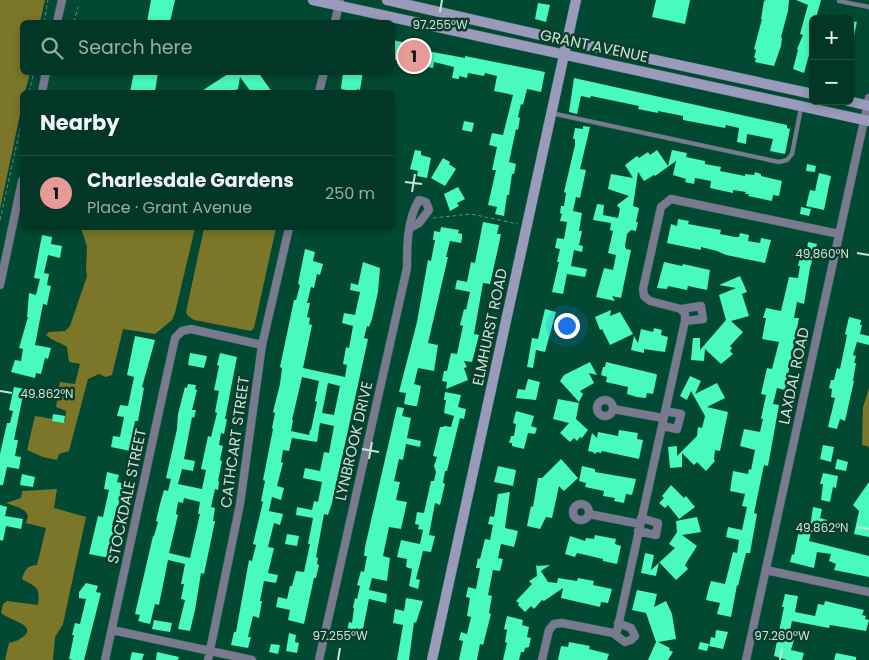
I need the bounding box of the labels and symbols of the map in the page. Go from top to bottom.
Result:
text: 97.255°W [412,16,468,33]
street label: GRANT AVENUE [538,24,650,67]
pin: 1 [398,37,430,75]
text: 49.860°N [795,245,849,262]
street label: ELMHURST ROAD [467,266,512,387]
your location [554,313,580,339]
street label: LAXDAL ROAD [773,325,814,426]
street label: CATHCART STREET [215,375,254,509]
street label: LYNBROOK DRIVE [330,379,377,503]
text: 49.862°N [20,385,74,402]
street label: STOCKDALE STREET [102,426,151,565]
text: 49.862°N [795,519,849,536]
text: 97.255°W [312,627,368,644]
text: 97.260°W [754,627,810,644]

